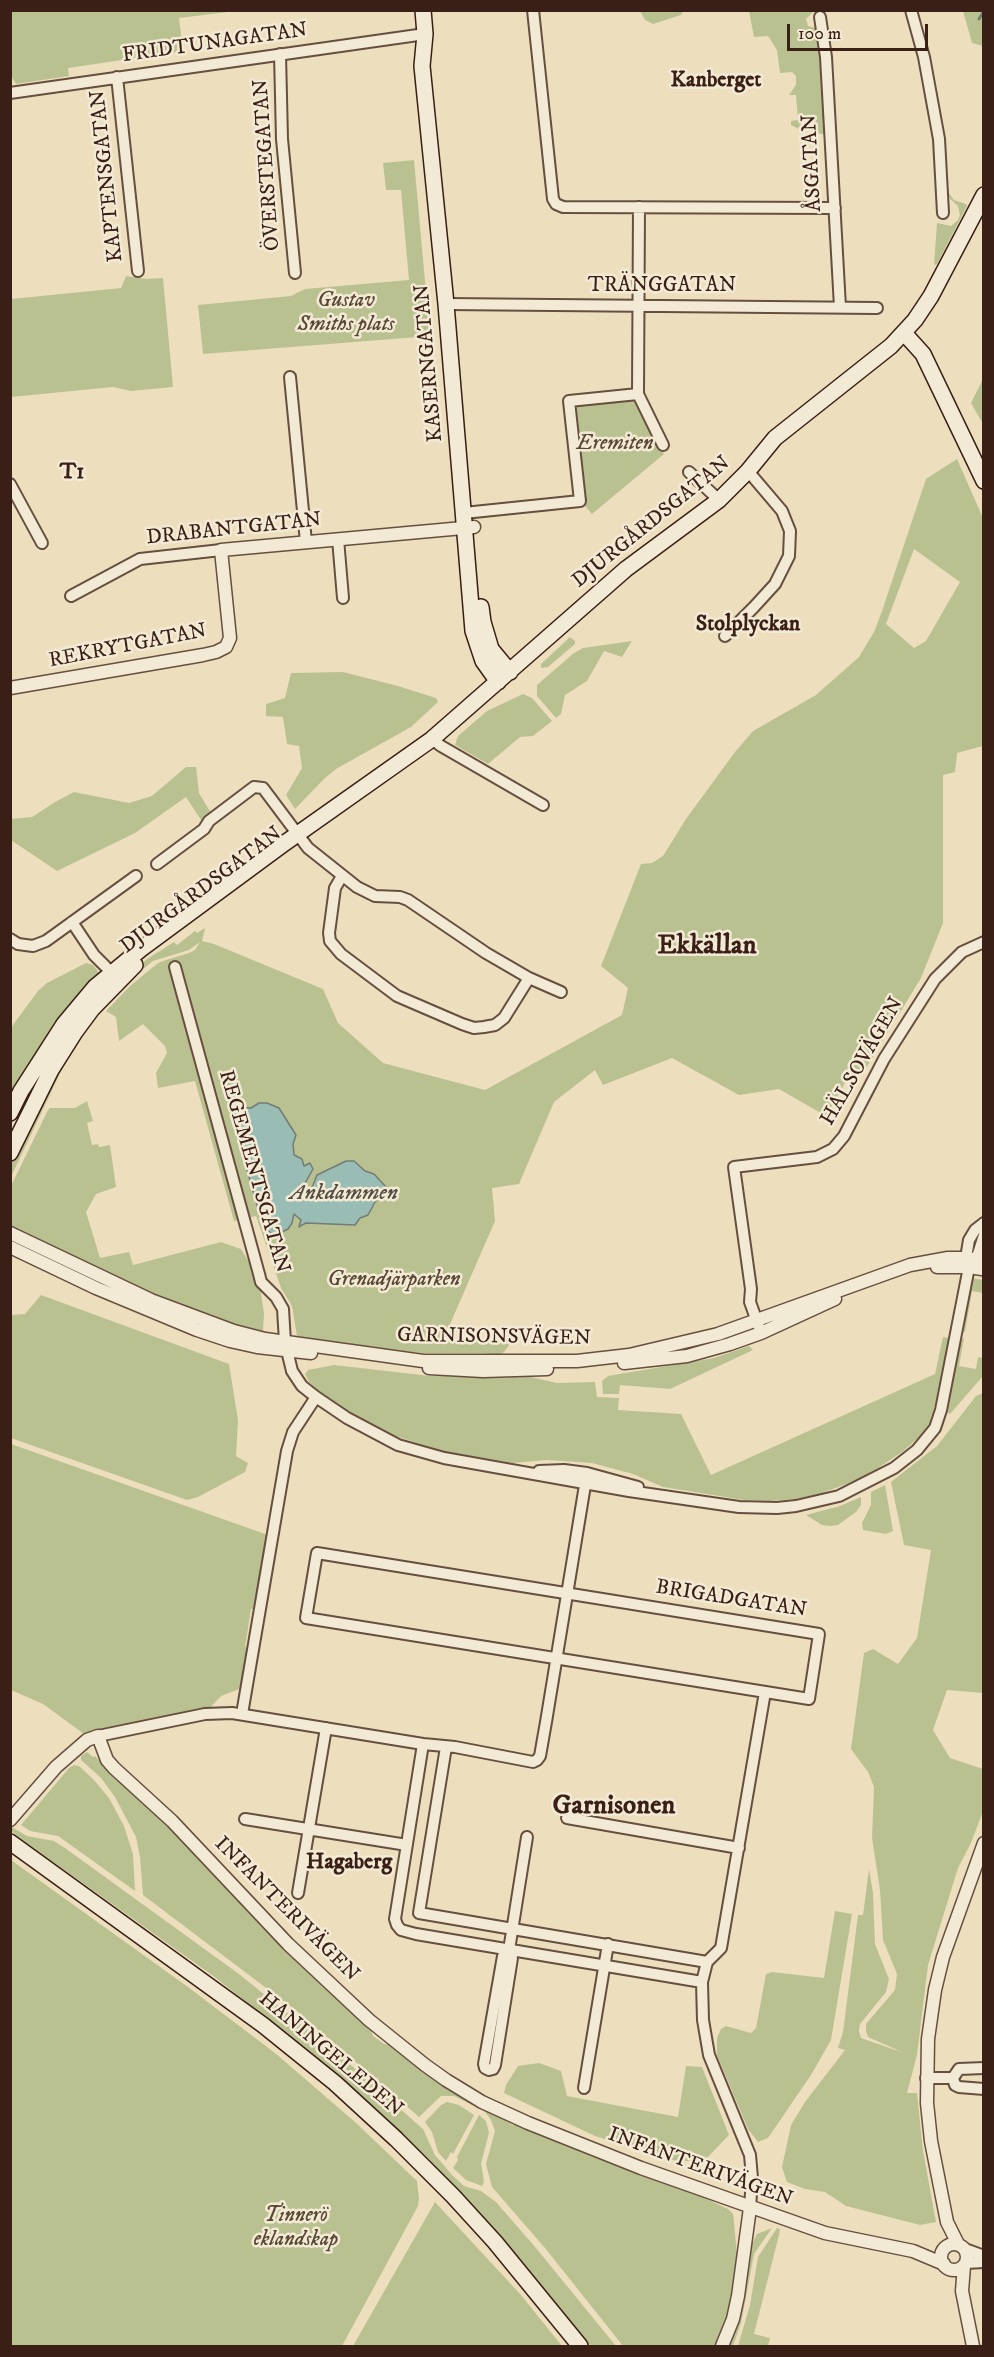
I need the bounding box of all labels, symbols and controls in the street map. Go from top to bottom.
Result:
scale bar [790,12,931,50]
street label: FRIDTUNAGATAN [121,19,309,69]
text: 100 m [798,23,841,45]
district label: Kanberget [671,68,761,94]
street label: ÖVERSTEGATAN [249,78,287,252]
street label: KAPTENSGATAN [86,89,130,263]
street label: ÅSGATAN [798,113,828,213]
street label: TRÄNGGATAN [588,274,736,300]
street label: KASERNGATAN [411,283,449,443]
park label: Gustav Smiths plats [298,289,394,339]
park label: Eremiten [577,432,653,458]
street label: DJURGÅRDSGATAN [568,452,736,594]
district label: T1 [60,460,84,486]
street label: DRABANTGATAN [145,508,323,552]
district label: Stolplyckan [696,612,800,638]
street label: REKRYTGATAN [47,619,209,675]
street label: DJURGÅRDSGATAN [116,822,288,960]
district label: Ekkällan [657,931,757,963]
street label: HÄLSOVÄGEN [816,993,910,1131]
street label: REGEMENTSGATAN [212,1068,294,1276]
water label: Ankdammen [290,1181,398,1207]
park label: Grenadjärparken [328,1268,460,1294]
street label: GARNISONSVÄGEN [397,1324,591,1352]
street label: BRIGADGATAN [654,1576,808,1624]
district label: Garnisonen [553,1791,675,1823]
street label: INFANTERIVÄGEN [208,1832,364,1988]
district label: Hagaberg [306,1850,392,1876]
street label: HANINGELEDEN [253,1987,407,2123]
street label: INFANTERIVÄGEN [604,2123,796,2213]
park label: Tinnerö eklandskap [254,2204,338,2254]

